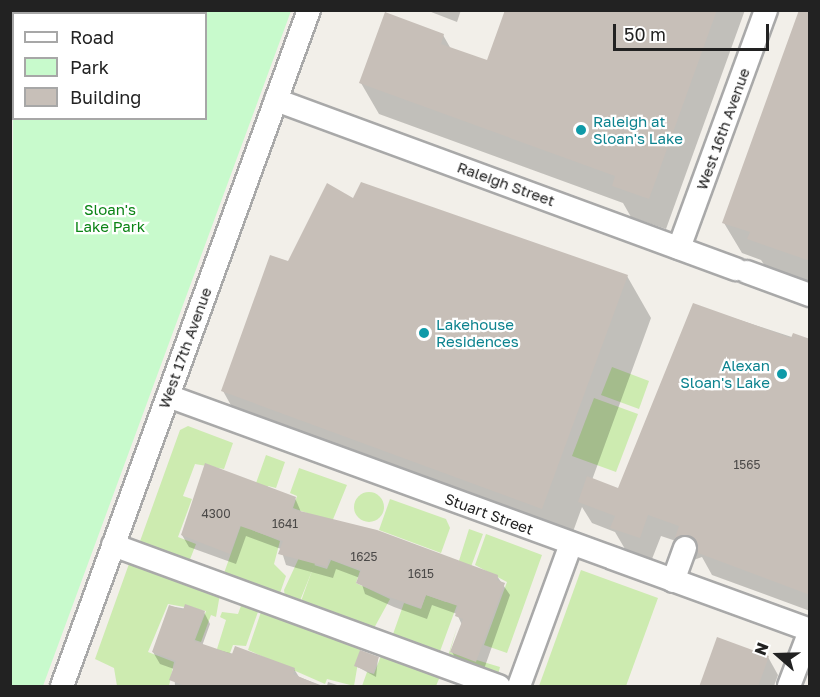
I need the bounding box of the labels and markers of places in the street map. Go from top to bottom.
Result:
place label: Raleigh at Sloan's Lake [593,112,683,147]
marker: Raleigh at Sloan's Lake [574,123,588,137]
place label: Lakehouse Residences [436,315,519,350]
marker: Lakehouse Residences [417,326,431,340]
place label: Alexan Sloan's Lake [680,356,770,391]
marker: Alexan Sloan's Lake [775,367,789,381]

